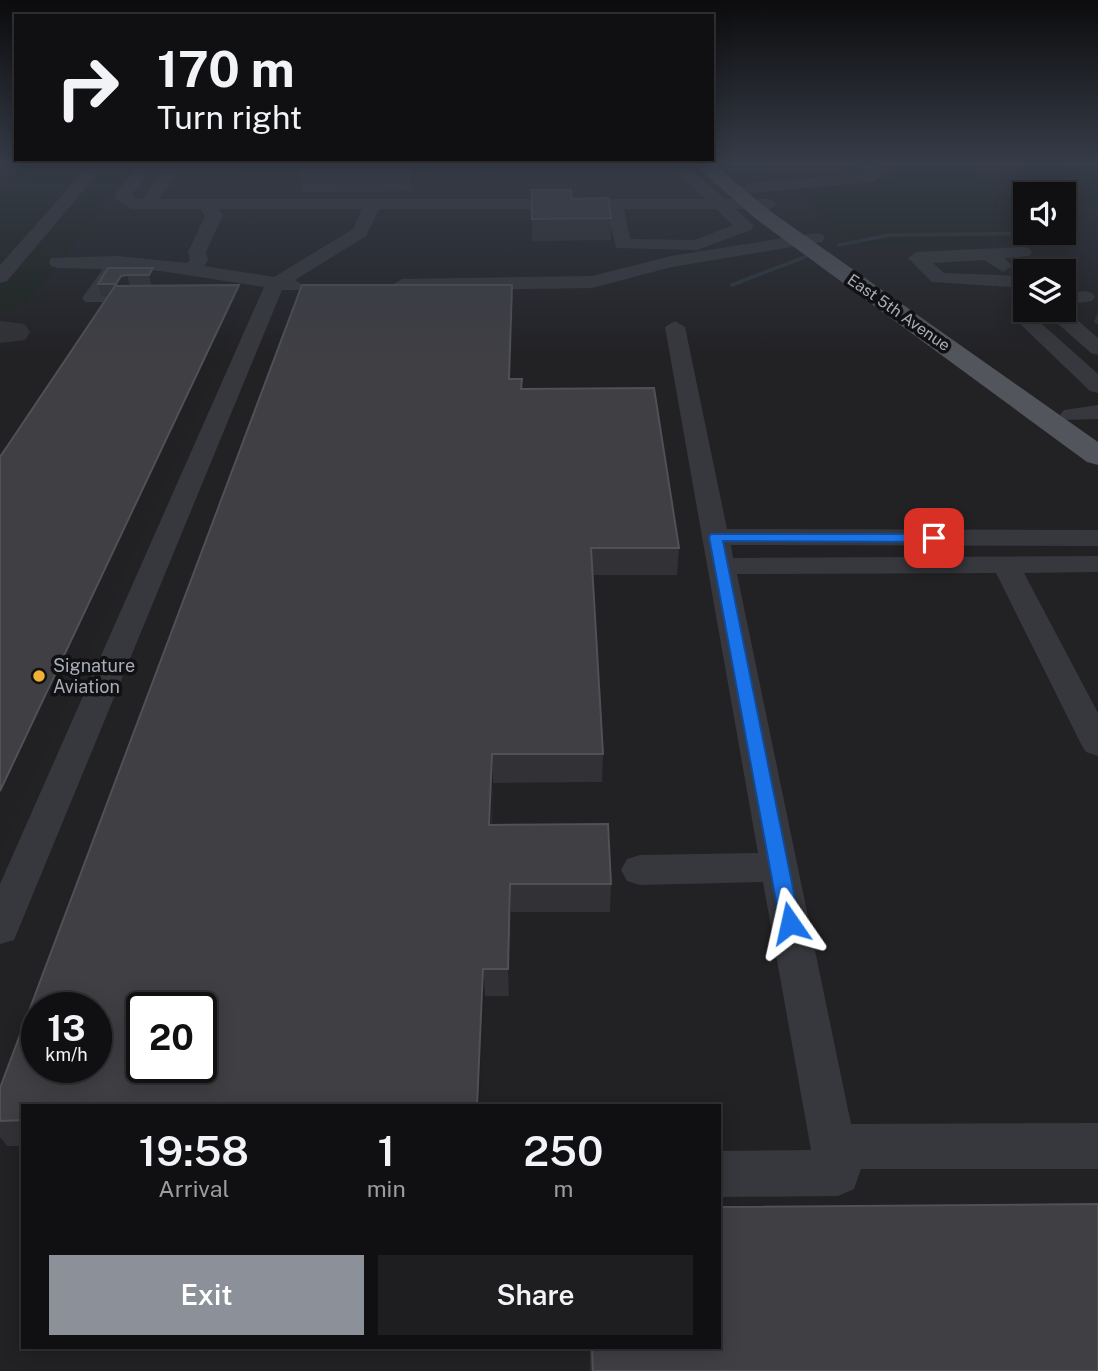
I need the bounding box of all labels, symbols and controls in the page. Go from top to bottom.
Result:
text: 170 m [157,40,295,98]
icon: right [42,42,133,133]
text: Turn right [157,99,302,136]
map controls [1013,182,1076,322]
button: sound [1013,182,1076,245]
button: layers [1013,259,1076,322]
street label: East 5th Avenue [844,270,954,355]
pin [904,508,964,568]
icon: arrive [915,519,953,557]
place label: Signature Aviation [53,655,135,697]
marker: Signature Aviation [31,668,47,684]
position arrow [753,886,827,960]
speed limit sign: 20 [126,992,217,1083]
text: 13 [47,1008,86,1049]
text: km/h [45,1044,88,1065]
text: 19:58 [139,1126,249,1175]
text: 1 [377,1126,395,1175]
text: 250 [523,1126,603,1175]
text: Arrival [158,1175,229,1202]
text: min [367,1175,406,1202]
text: m [553,1175,573,1202]
button: Exit [49,1255,364,1335]
button: Share [378,1255,693,1335]

